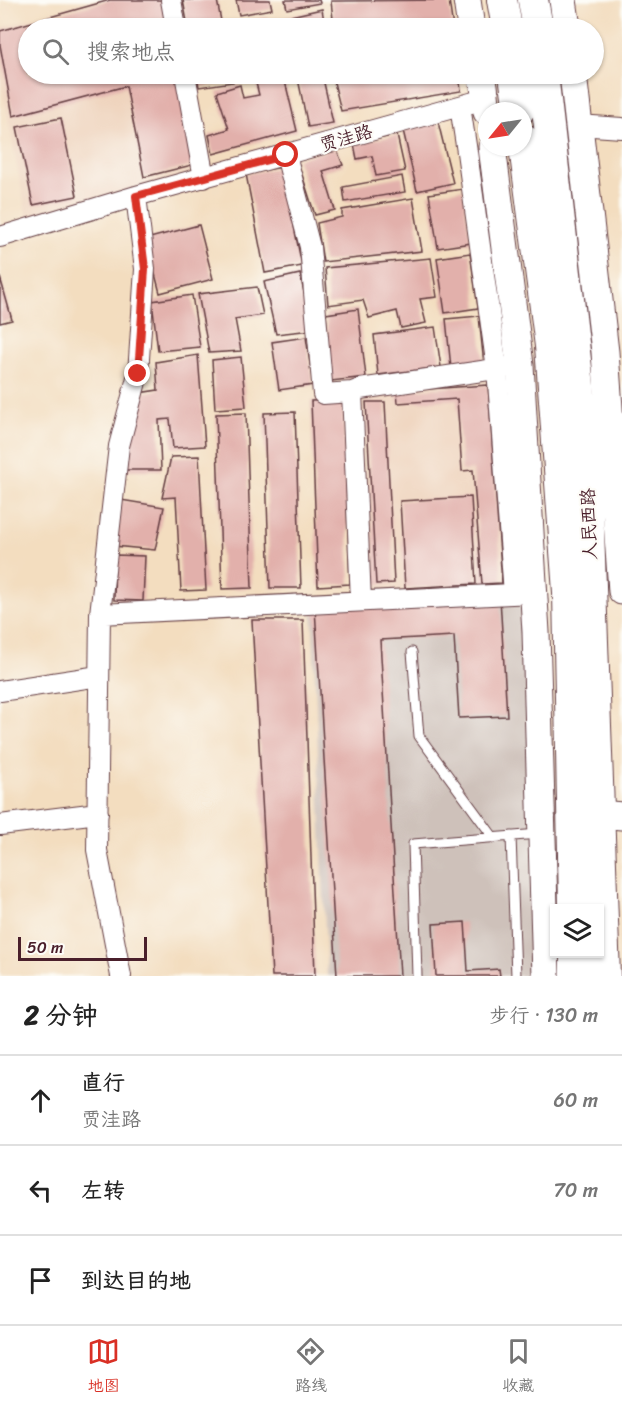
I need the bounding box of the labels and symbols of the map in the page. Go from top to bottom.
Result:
north arrow [478,102,532,156]
street label: 贾洼路 [316,115,376,161]
route start [272,141,298,167]
route end [124,360,150,386]
street label: 人民西路 [572,487,606,561]
scale bar [18,934,147,962]

